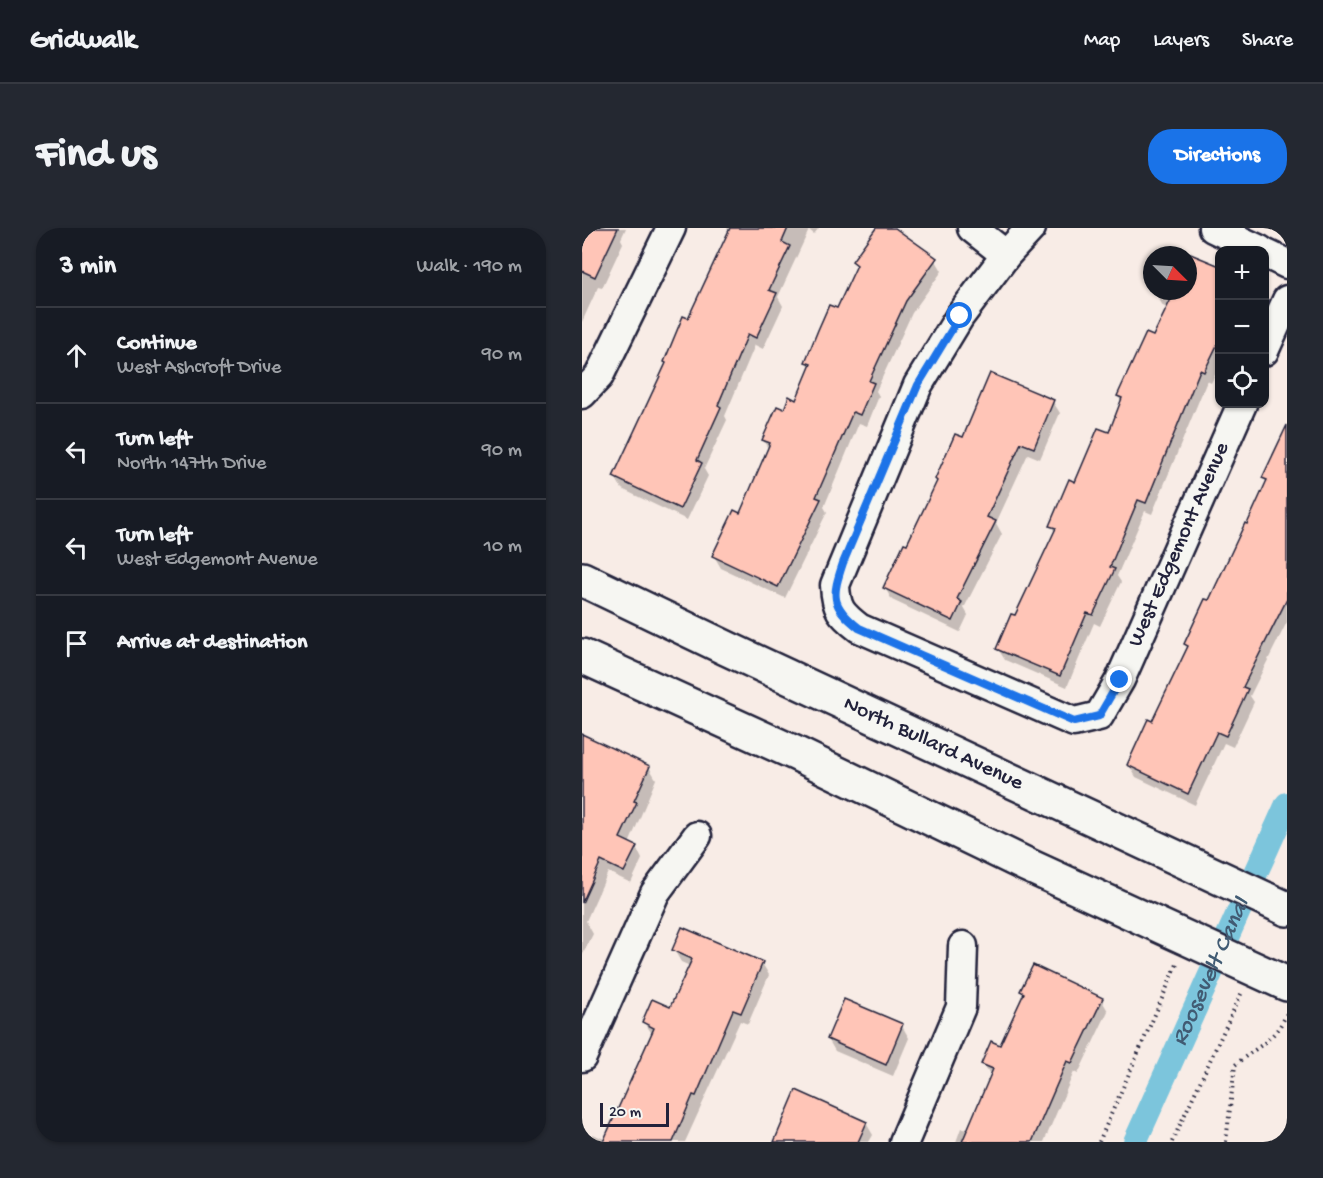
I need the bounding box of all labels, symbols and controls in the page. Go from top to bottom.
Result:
text: Gridwalk [30,25,136,58]
text: Map [1084,29,1120,54]
text: Layers [1153,29,1209,54]
text: Share [1242,29,1293,54]
button: Directions [1148,129,1287,184]
text: Find us [36,132,156,181]
north arrow [1143,246,1197,300]
map controls [1215,246,1269,408]
button: + [1215,246,1269,300]
text: 3 min [60,252,116,283]
text: Walk · 190 m [416,256,522,279]
button: − [1215,300,1269,354]
route start [946,302,972,328]
text: Continue [117,331,197,357]
icon: ahead [60,339,93,372]
text: 90 m [482,344,522,367]
button: locate [1215,354,1269,408]
text: West Ashcroft Drive [117,357,281,380]
text: Turn left [117,427,191,453]
icon: left [60,435,93,468]
street label: West Edgemont Avenue [1123,438,1236,651]
text: 90 m [482,440,522,463]
text: North 147th Drive [117,453,266,476]
text: Turn left [117,523,191,549]
icon: left [60,531,93,564]
text: 10 m [484,536,522,559]
text: West Edgemont Avenue [117,549,318,572]
icon: arrive [60,627,93,660]
text: Arrive at destination [117,630,307,656]
route end [1106,666,1132,692]
street label: North Bullard Avenue [839,691,1028,798]
water label: Roosevelt Canal [1165,892,1258,1051]
scale bar [600,1100,669,1128]
text: 20 m [609,1104,641,1123]

